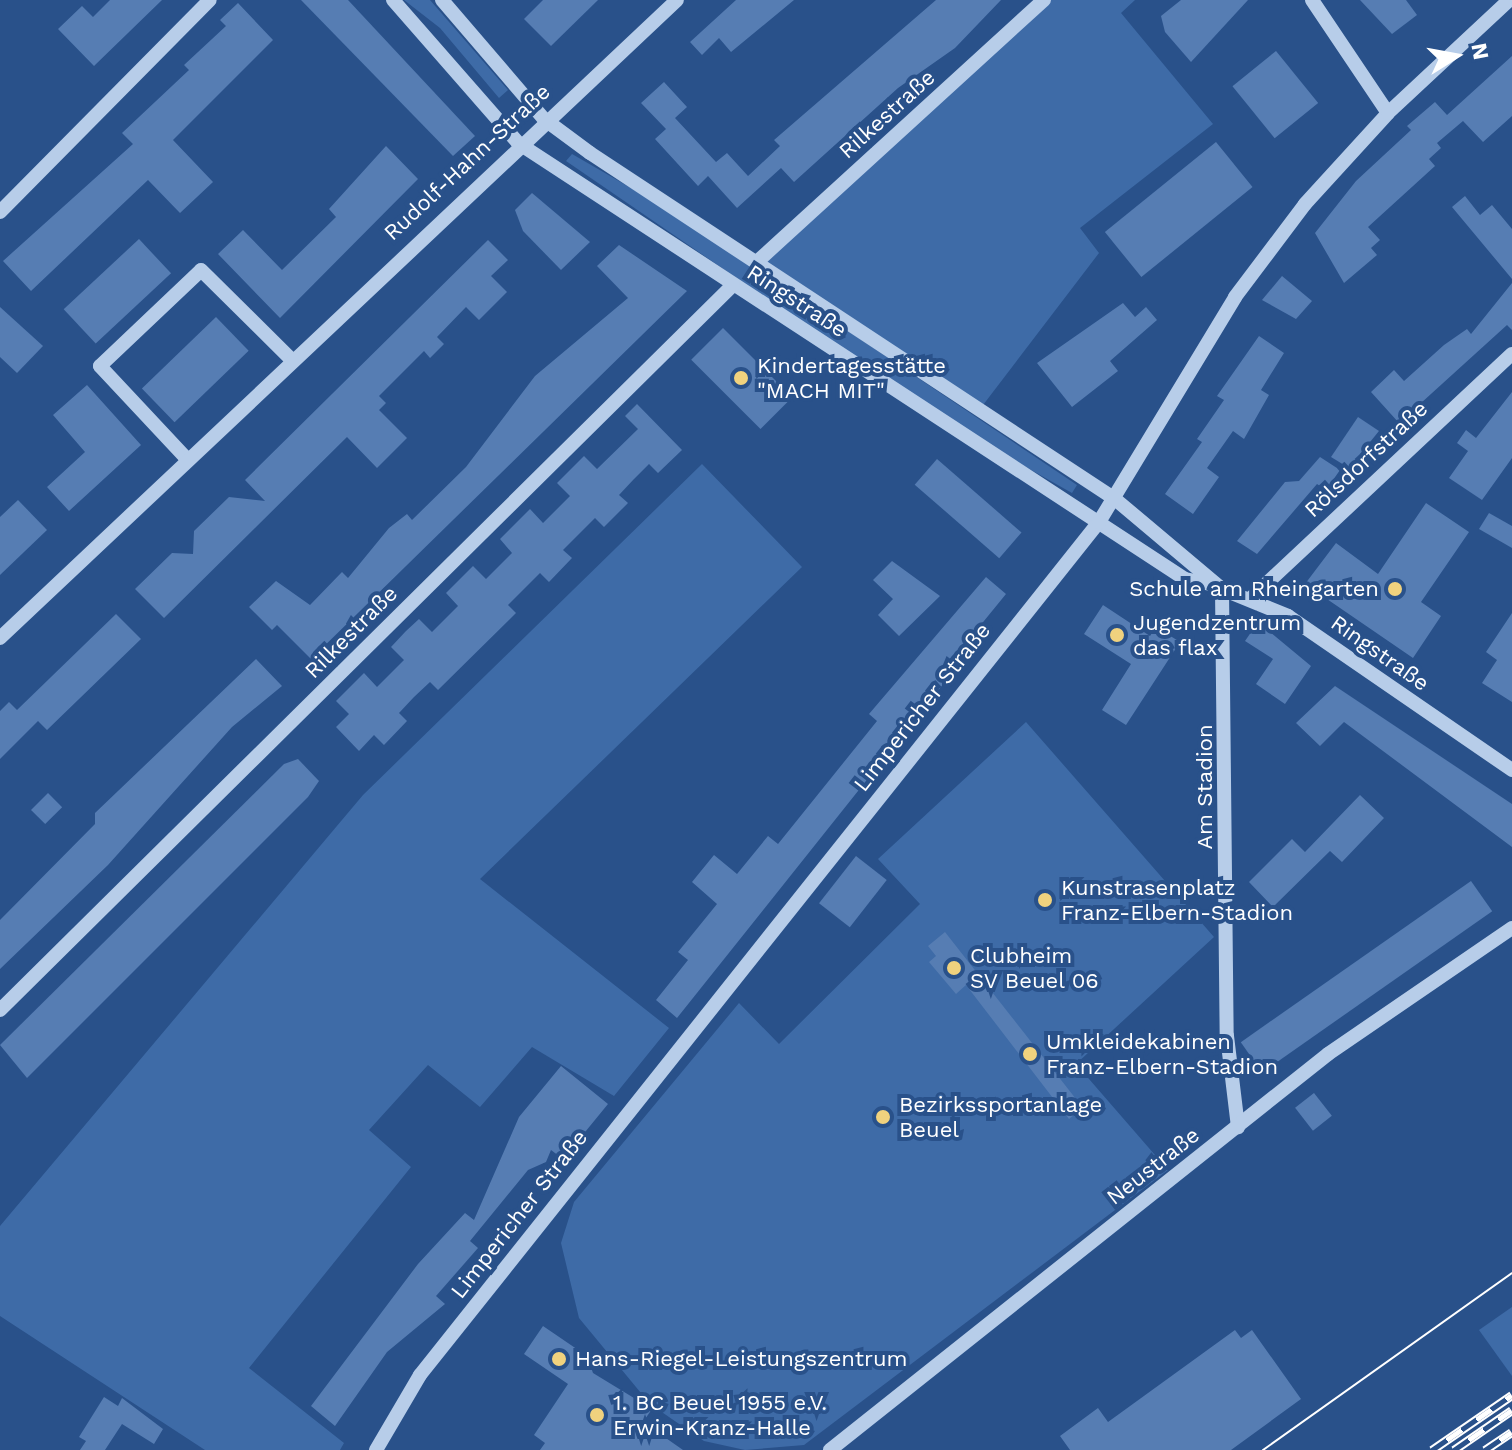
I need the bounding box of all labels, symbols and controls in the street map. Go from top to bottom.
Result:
north arrow [1416,16,1496,96]
text: N [1466,41,1494,62]
street label: Rilkestraße [834,64,940,164]
street label: Rudolf-Hahn-Straße [379,78,555,246]
street label: Ringstraße [742,259,852,343]
place label: Kindertagesstätte "MACH MIT" [757,352,946,404]
marker: Kindertagesstätte "MACH MIT" [732,369,750,387]
street label: Rölsdorfstraße [1299,395,1433,523]
place label: Schule am Rheingarten [1129,576,1379,602]
street label: Rilkestraße [299,580,403,684]
marker: Schule am Rheingarten [1386,580,1404,598]
place label: Jugendzentrum das flax [1133,609,1301,660]
street label: Ringstraße [1326,610,1434,696]
street label: Limpericher Straße [848,617,996,797]
marker: Jugendzentrum das flax [1108,626,1126,644]
street label: Am Stadion [1192,724,1218,850]
place label: Kunstrasenplatz Franz-Elbern-Stadion [1061,874,1293,926]
marker: Kunstrasenplatz Franz-Elbern-Stadion [1036,891,1054,909]
place label: Clubheim SV Beuel 06 [970,942,1100,994]
marker: Clubheim SV Beuel 06 [945,959,963,977]
place label: Umkleidekabinen Franz-Elbern-Stadion [1046,1028,1278,1080]
marker: Umkleidekabinen Franz-Elbern-Stadion [1021,1045,1039,1063]
place label: Bezirkssportanlage Beuel [899,1091,1102,1142]
marker: Bezirkssportanlage Beuel [874,1108,892,1126]
street label: Neustraße [1101,1122,1205,1210]
street label: Limpericher Straße [445,1124,593,1304]
place label: Hans-Riegel-Leistungszentrum [575,1346,908,1372]
marker: Hans-Riegel-Leistungszentrum [550,1350,568,1368]
place label: 1. BC Beuel 1955 e.V. Erwin-Kranz-Halle [613,1389,828,1440]
marker: 1. BC Beuel 1955 e.V. Erwin-Kranz-Halle [588,1406,606,1424]

